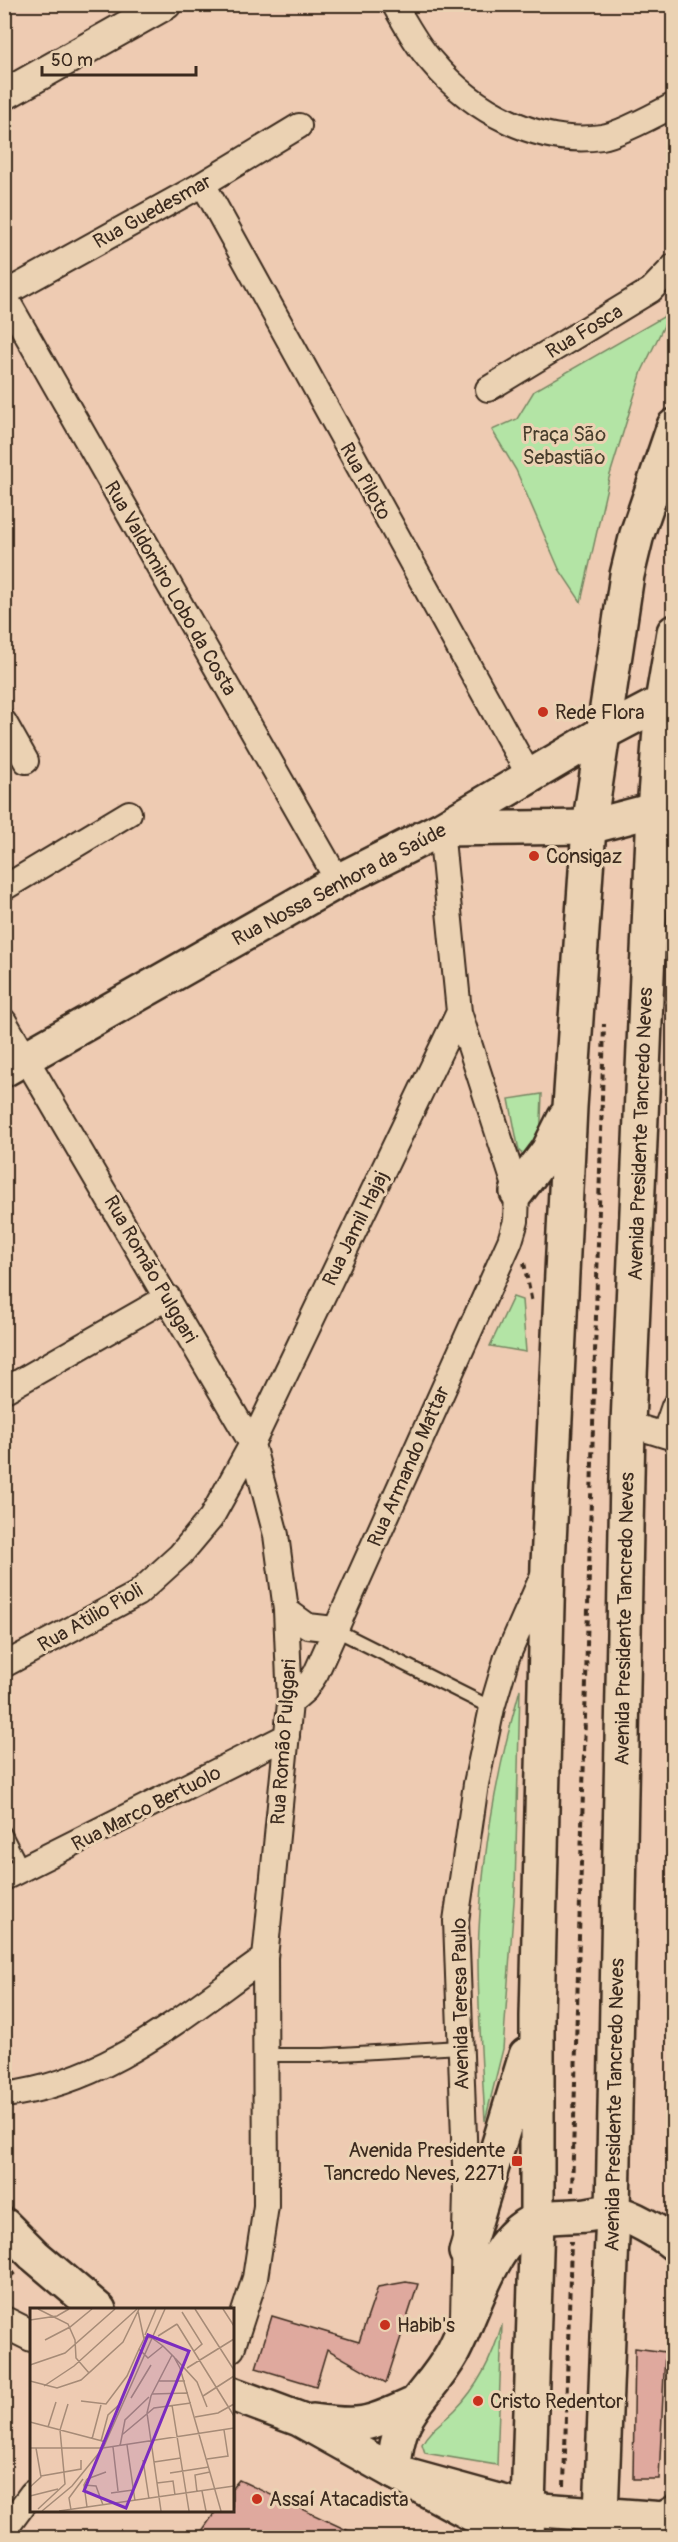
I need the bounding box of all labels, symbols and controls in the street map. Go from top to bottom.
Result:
scale bar [42,39,196,77]
text: 50 m [51,49,93,72]
street label: Rua Guedesmar [89,169,216,254]
street label: Rua Fosca [541,299,627,364]
park label: Praça São Sebastião [522,422,606,470]
street label: Rua Piloto [334,438,397,524]
street label: Rua Valdomiro Lobo da Costa [99,476,242,700]
place label: Rede Flora [555,700,645,725]
marker: Rede Flora [536,705,550,719]
street label: Rua Nossa Senhora da Saúde [228,817,451,952]
place label: Consigaz [546,844,622,869]
marker: Consigaz [527,849,541,863]
street label: Avenida Presidente Tancredo Neves [623,987,658,1281]
street label: Rua Jamil Hajaj [317,1167,394,1290]
street label: Rua Romão Pulggari [98,1191,203,1347]
street label: Rua Armando Mattar [362,1382,455,1550]
street label: Avenida Presidente Tancredo Neves [609,1472,640,1766]
street label: Rua Atilio Pioli [33,1577,147,1657]
street label: Rua Romão Pulggari [265,1658,302,1826]
street label: Rua Marco Bertuolo [67,1760,225,1857]
street label: Avenida Teresa Paulo [446,1917,475,2090]
street label: Avenida Presidente Tancredo Neves [599,1958,630,2252]
place label: Avenida Presidente Tancredo Neves, 2271 [323,2138,505,2186]
marker: Avenida Presidente Tancredo Neves, 2271 [510,2154,524,2168]
inset map [30,2308,234,2512]
place label: Habib's [397,2313,455,2338]
marker: Habib's [378,2318,392,2332]
place label: Cristo Redentor [490,2389,623,2414]
marker: Cristo Redentor [471,2394,485,2408]
place label: Assaí Atacadista [269,2487,409,2512]
marker: Assaí Atacadista [250,2492,264,2506]

